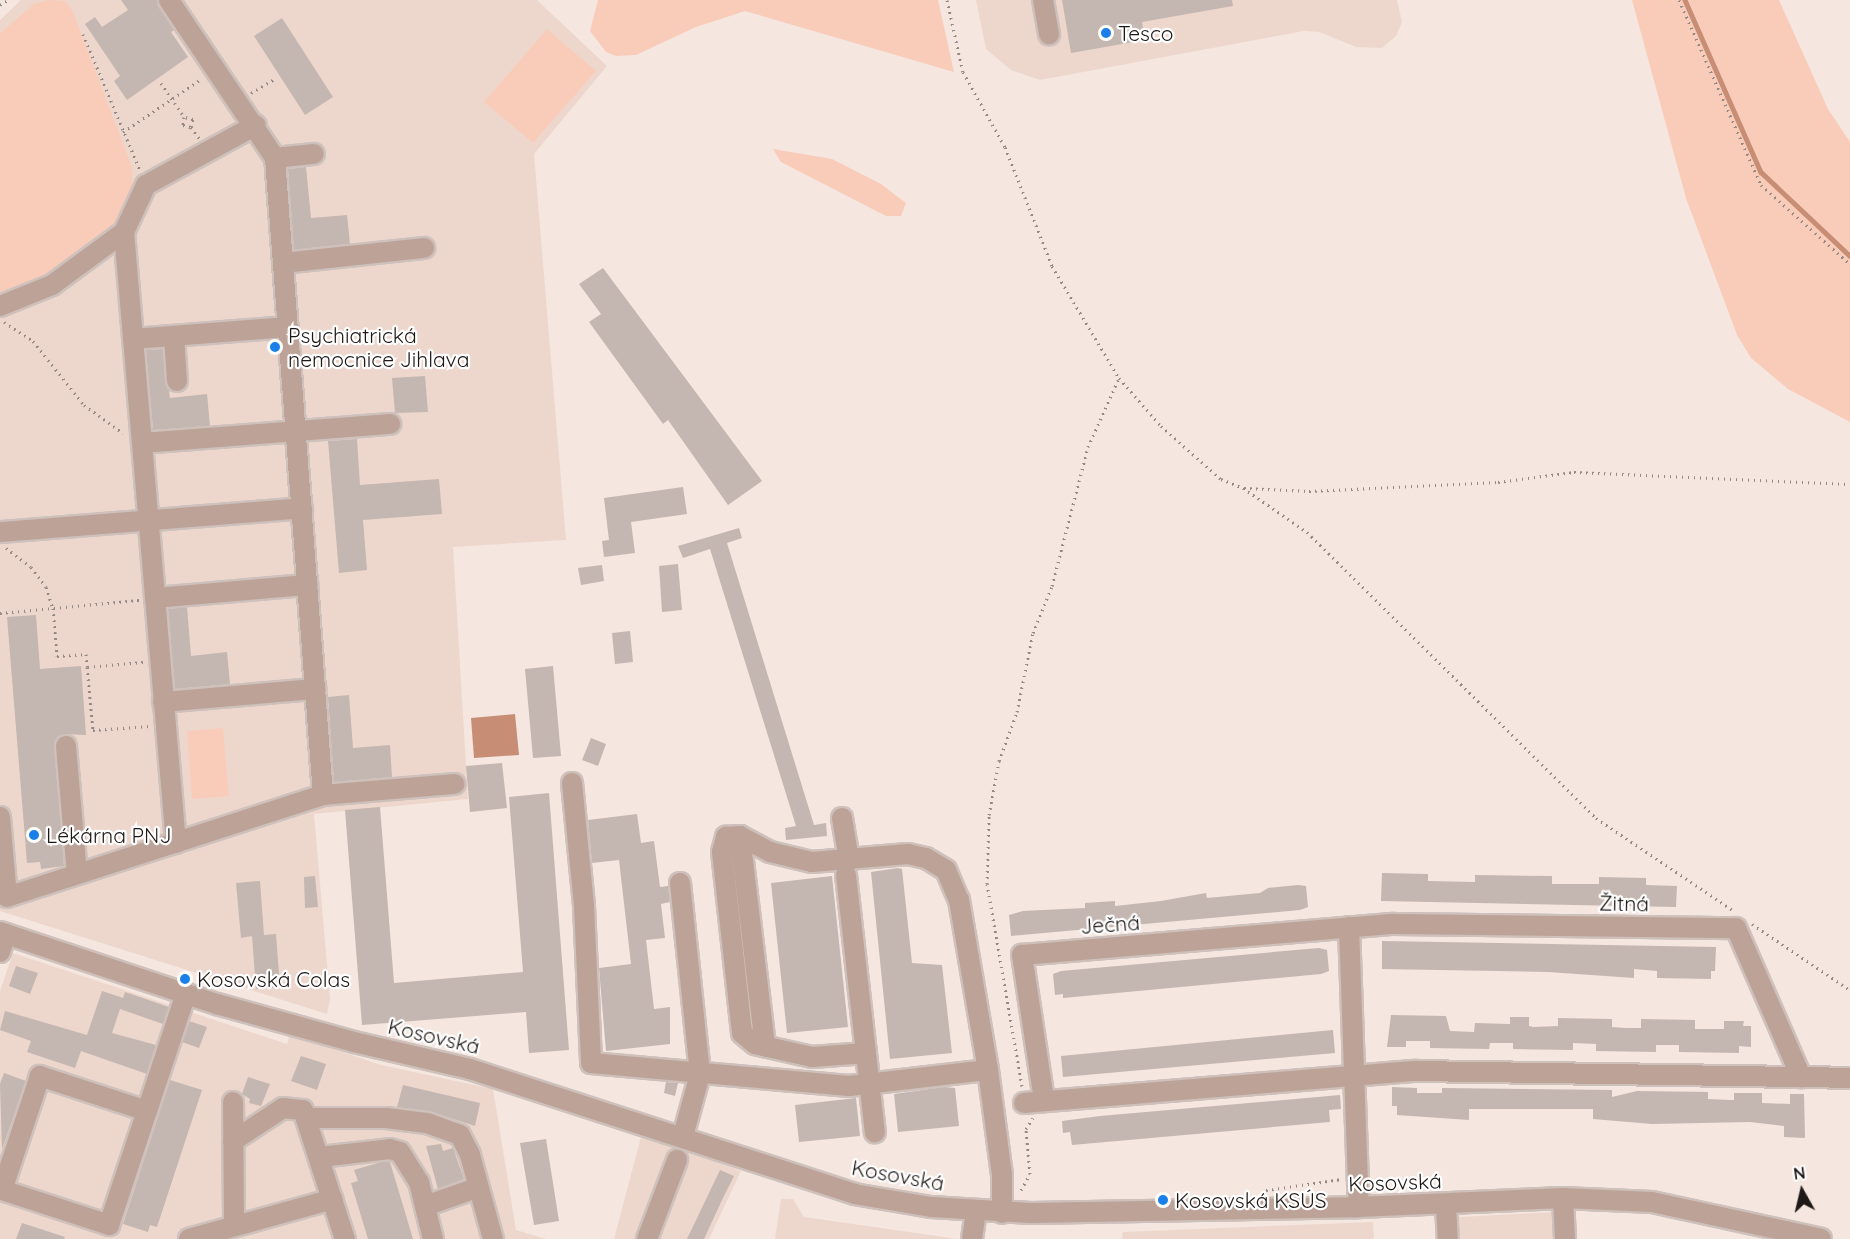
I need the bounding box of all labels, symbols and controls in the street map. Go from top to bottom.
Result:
place label: Tesco [1118,20,1173,46]
marker: Tesco [1099,26,1113,40]
place label: Psychiatrická nemocnice Jihlava [288,322,469,372]
marker: Psychiatrická nemocnice Jihlava [266,338,284,356]
place label: Lékárna PNJ [46,822,171,848]
marker: Lékárna PNJ [27,828,41,842]
street label: Žitná [1599,890,1649,916]
street label: Ječná [1079,909,1141,939]
place label: Kosovská Colas [197,966,350,992]
marker: Kosovská Colas [178,972,192,986]
street label: Kosovská [386,1013,482,1059]
street label: Kosovská [850,1154,946,1196]
north arrow [1772,1161,1832,1221]
text: N [1792,1162,1807,1184]
street label: Kosovská [1348,1168,1442,1196]
place label: Kosovská KSÚS [1175,1187,1327,1213]
marker: Kosovská KSÚS [1156,1193,1170,1207]

